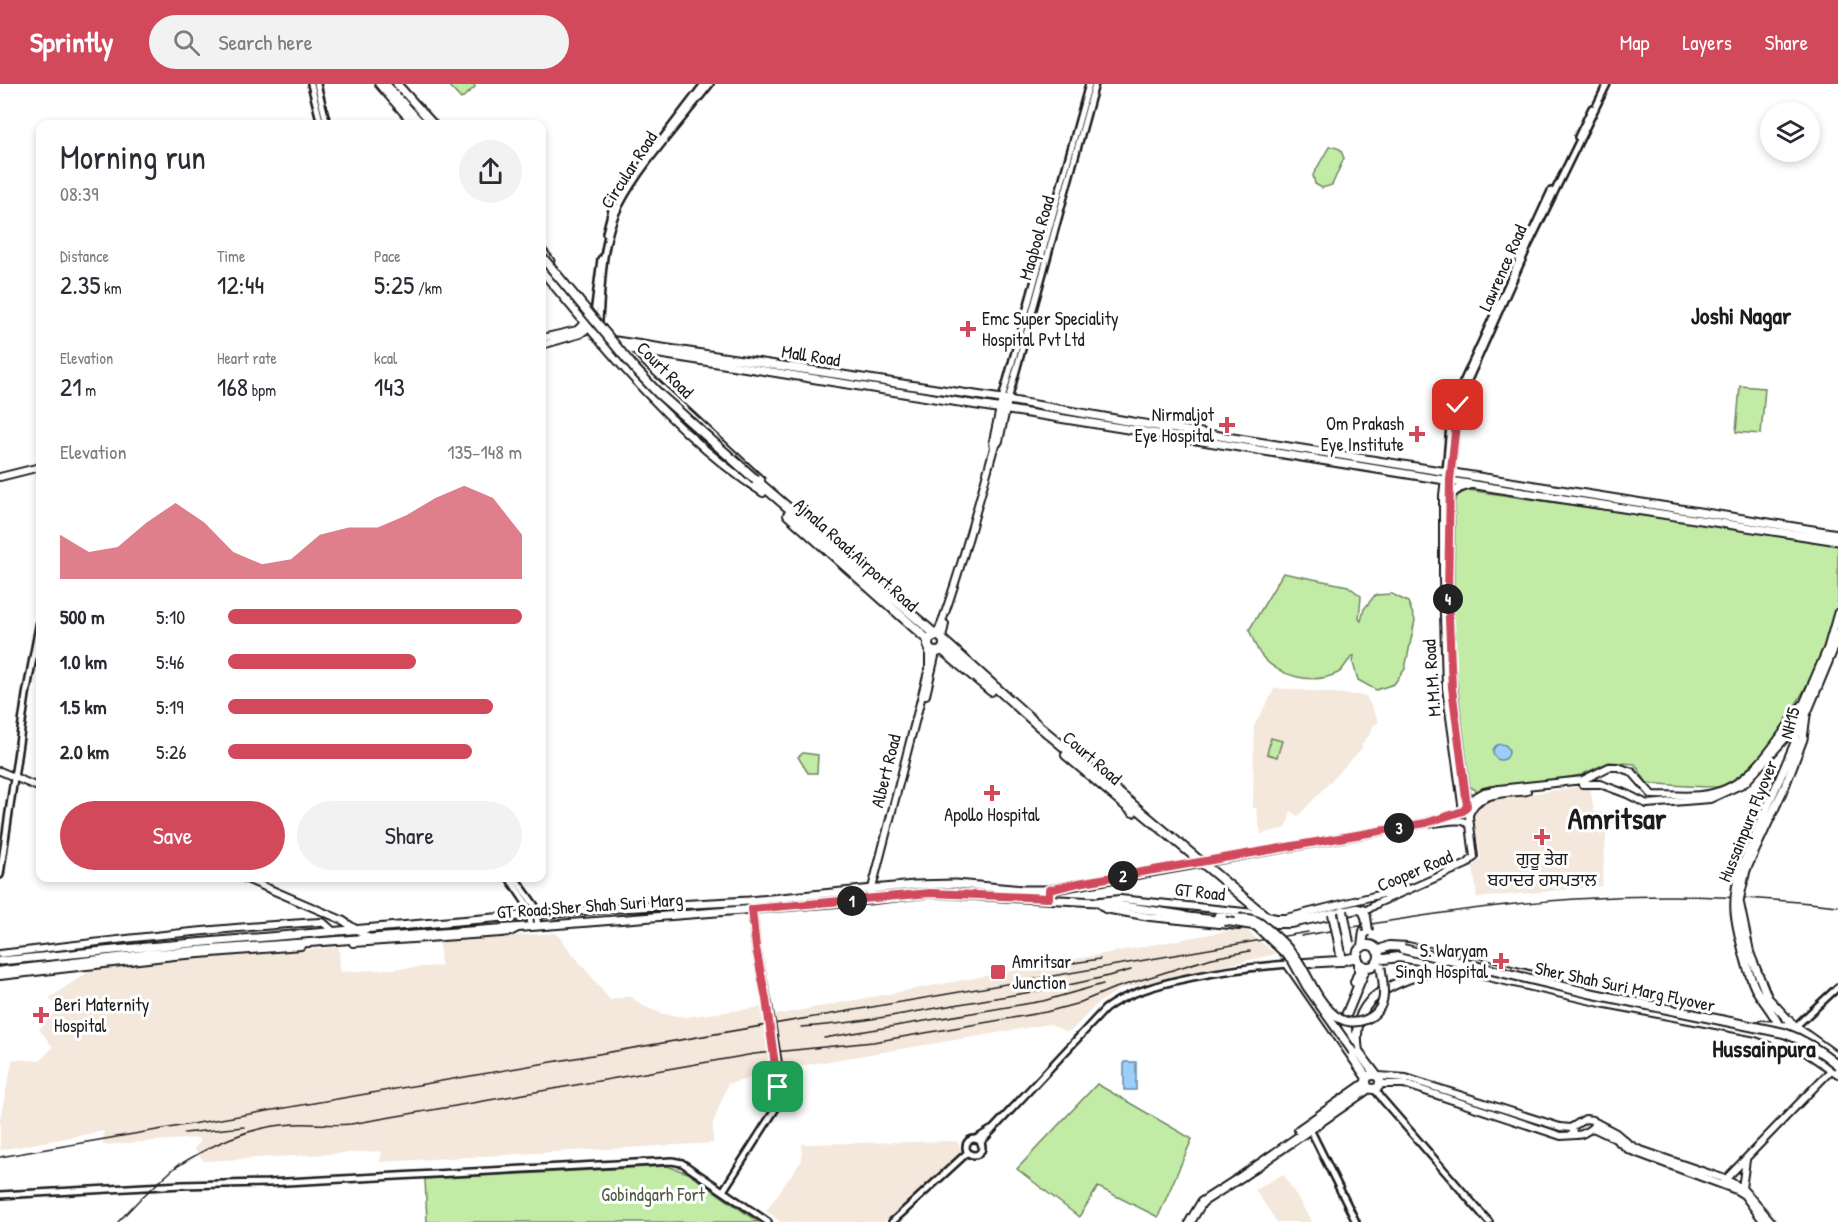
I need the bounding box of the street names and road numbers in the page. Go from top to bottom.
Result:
street label: Circular Road [594,126,663,213]
street label: Maqbool Road [1013,193,1060,283]
street label: Lawrence Road [1472,221,1533,315]
street label: Court Road [631,336,699,404]
street label: Mall Road [780,339,842,372]
street label: Ajnala Road;Airport Road [789,492,924,617]
street label: M.M.M. Road [1416,639,1447,717]
street label: NH15 [1773,704,1806,742]
street label: Court Road [1057,725,1127,790]
street label: Albert Road [864,732,907,810]
street label: Hussainpura Flyover [1712,756,1783,886]
street label: Cooper Road [1373,843,1456,898]
street label: GT Road [1174,876,1227,907]
street label: GT Road;Sher Shah Suri Marg [496,887,684,924]
street label: Sher Shah Suri Marg Flyover [1533,955,1718,1018]

